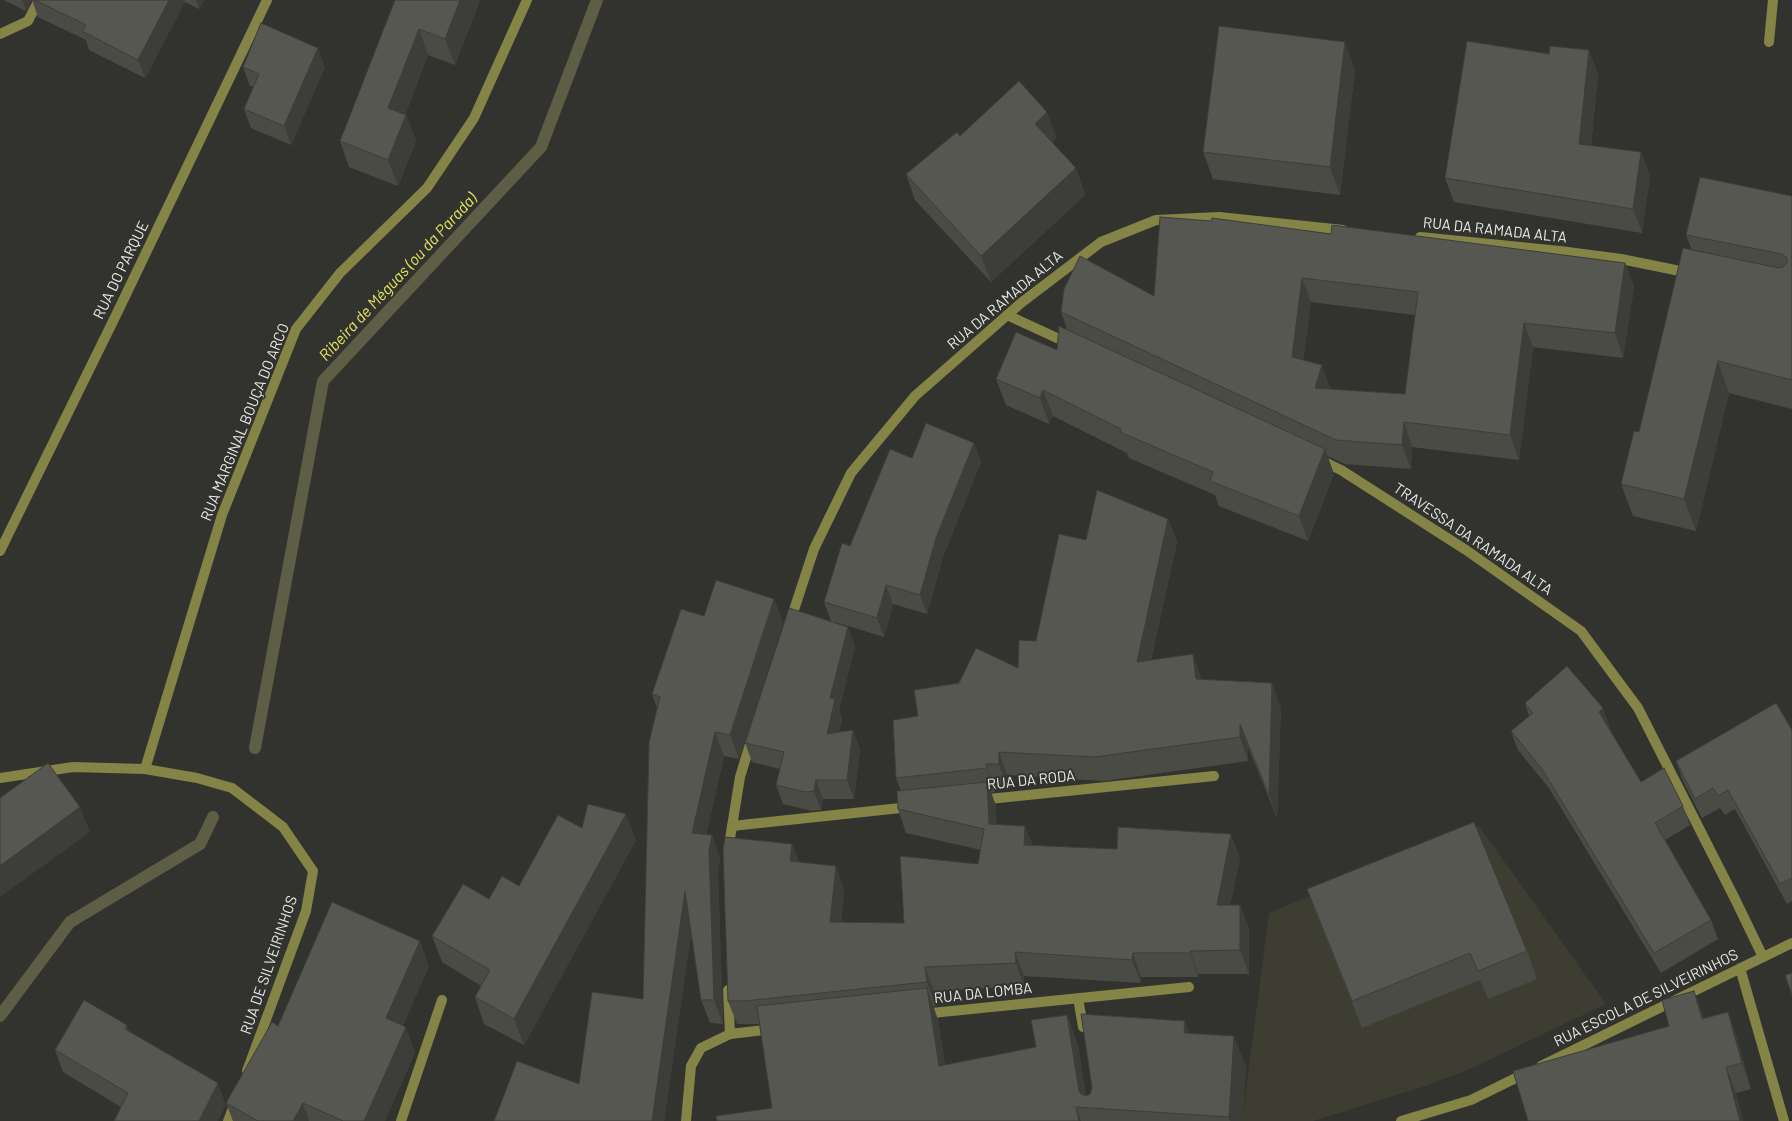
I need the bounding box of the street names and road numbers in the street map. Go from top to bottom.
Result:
street label: RUA DA RAMADA ALTA [1422,213,1568,247]
street label: RUA DO PARQUE [90,218,152,322]
street label: RUA DA RAMADA ALTA [944,247,1066,353]
street label: RUA MARGINAL BOUÇA DO ARCO [197,321,293,523]
street label: TRAVESSA DA RAMADA ALTA [1390,479,1556,599]
street label: RUA DA RODA [986,766,1076,794]
street label: RUA DE SILVEIRINHOS [237,893,301,1037]
street label: RUA ESCOLA DE SILVEIRINHOS [1551,945,1741,1051]
street label: RUA DA LOMBA [933,979,1033,1007]

